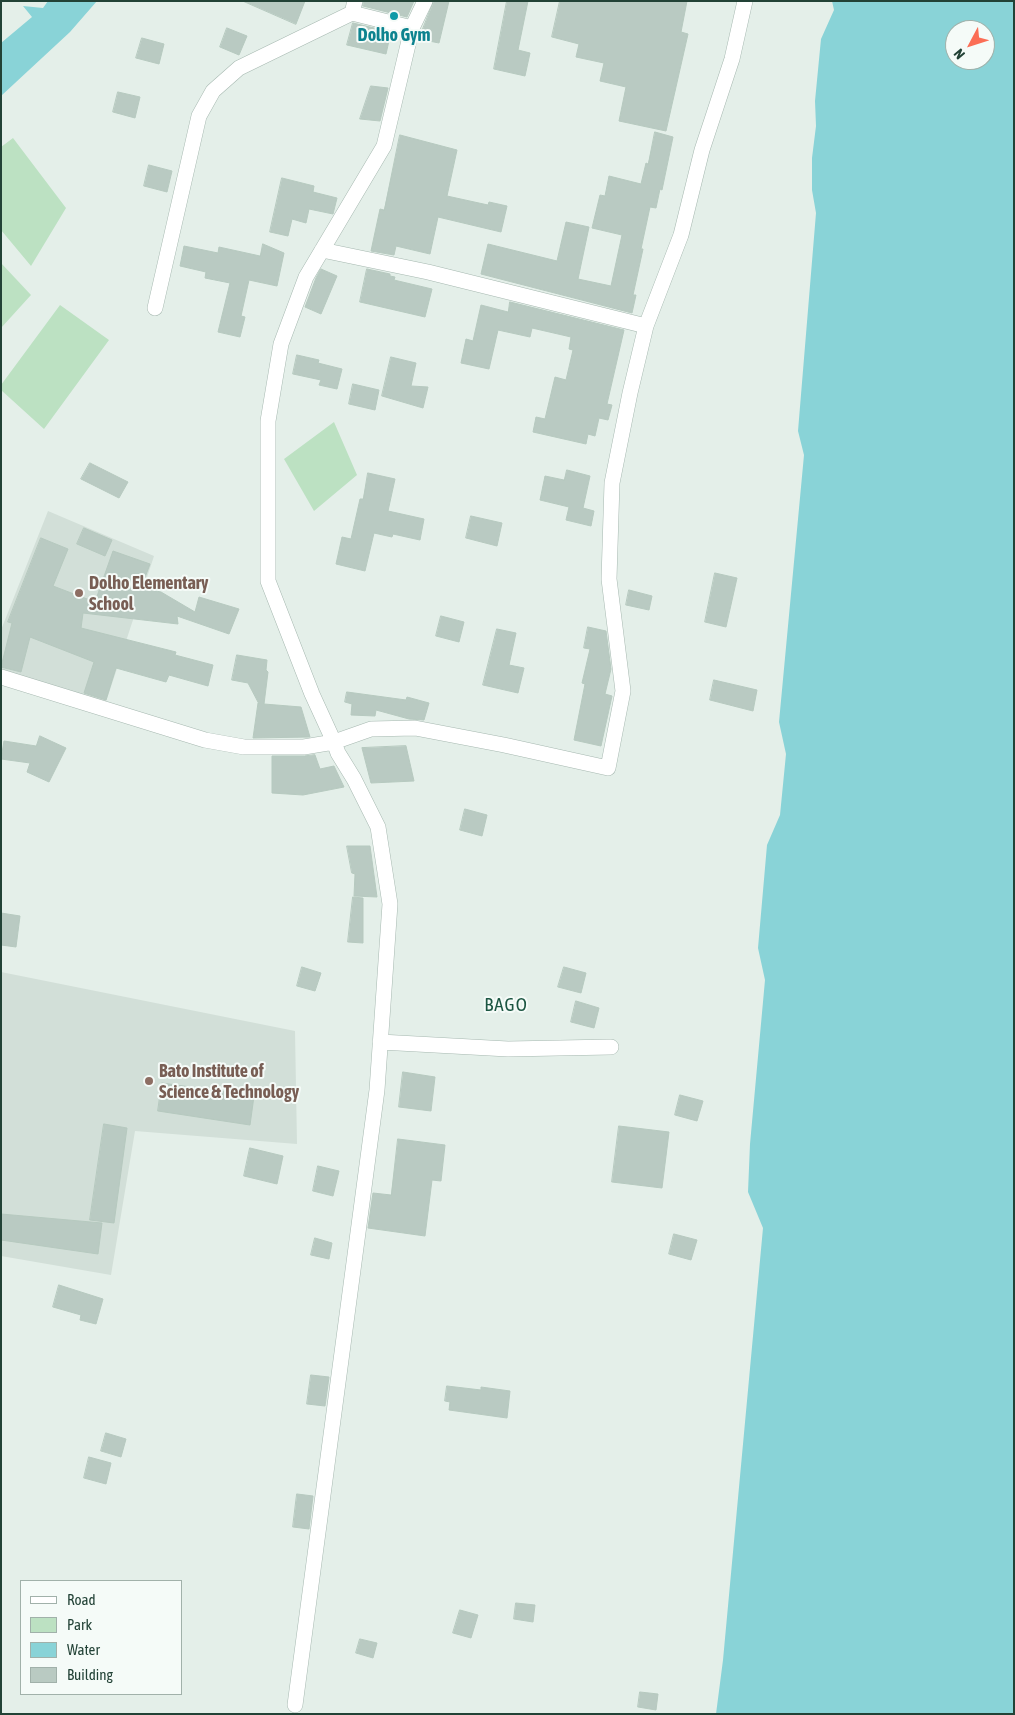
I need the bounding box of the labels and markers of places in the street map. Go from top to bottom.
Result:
marker: Dolho Gym [388,10,400,22]
place label: Dolho Gym [358,24,430,46]
place label: Dolho Elementary School [89,572,209,614]
marker: Dolho Elementary School [73,587,85,599]
place label: Bato Institute of Science & Technology [159,1060,299,1102]
marker: Bato Institute of Science & Technology [143,1075,155,1087]

